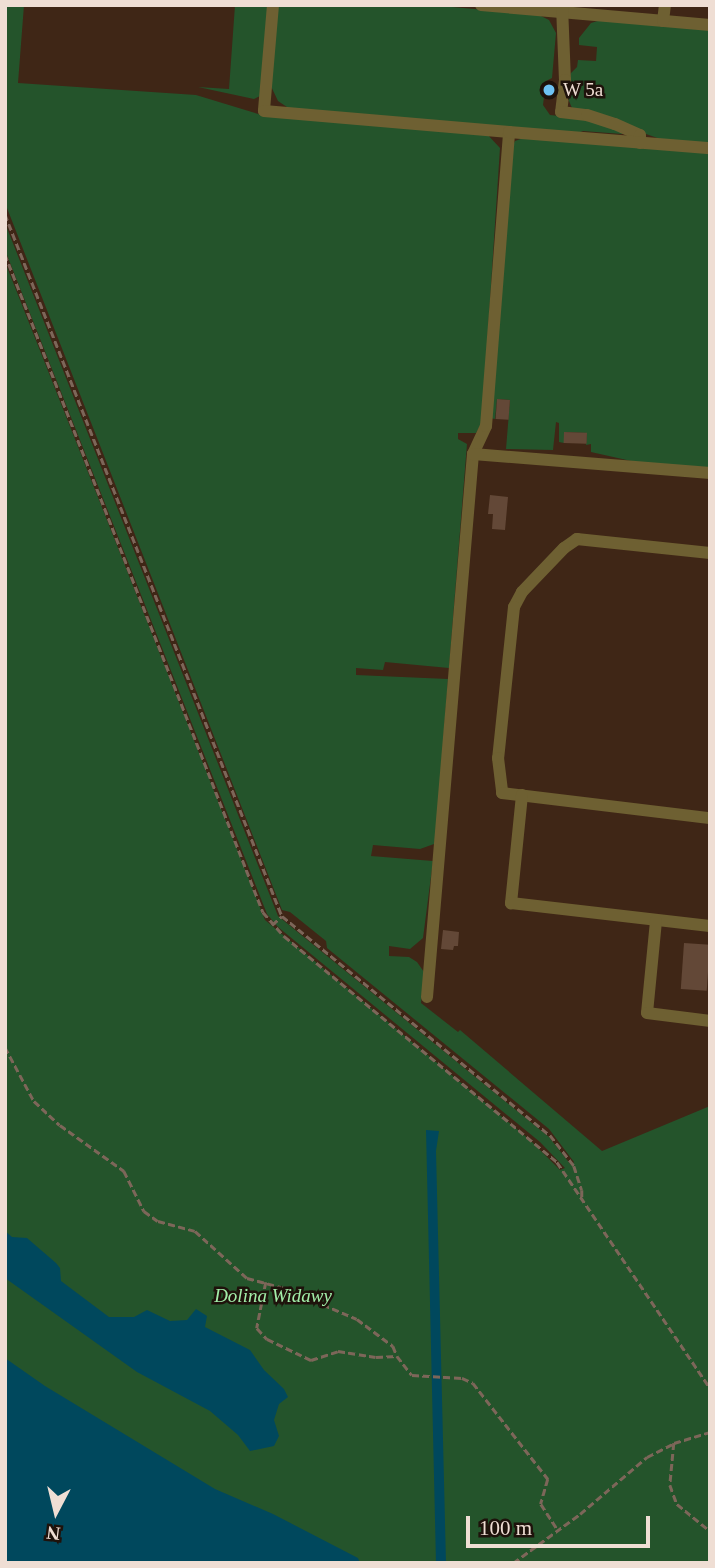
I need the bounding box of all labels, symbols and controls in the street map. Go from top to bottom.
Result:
place label: W 5a [563,79,604,101]
marker: W 5a [541,82,557,98]
park label: Dolina Widawy [214,1285,332,1307]
north arrow [21,1477,91,1547]
scale bar [470,1502,654,1546]
text: 100 m [479,1516,532,1540]
text: N [45,1522,61,1545]

